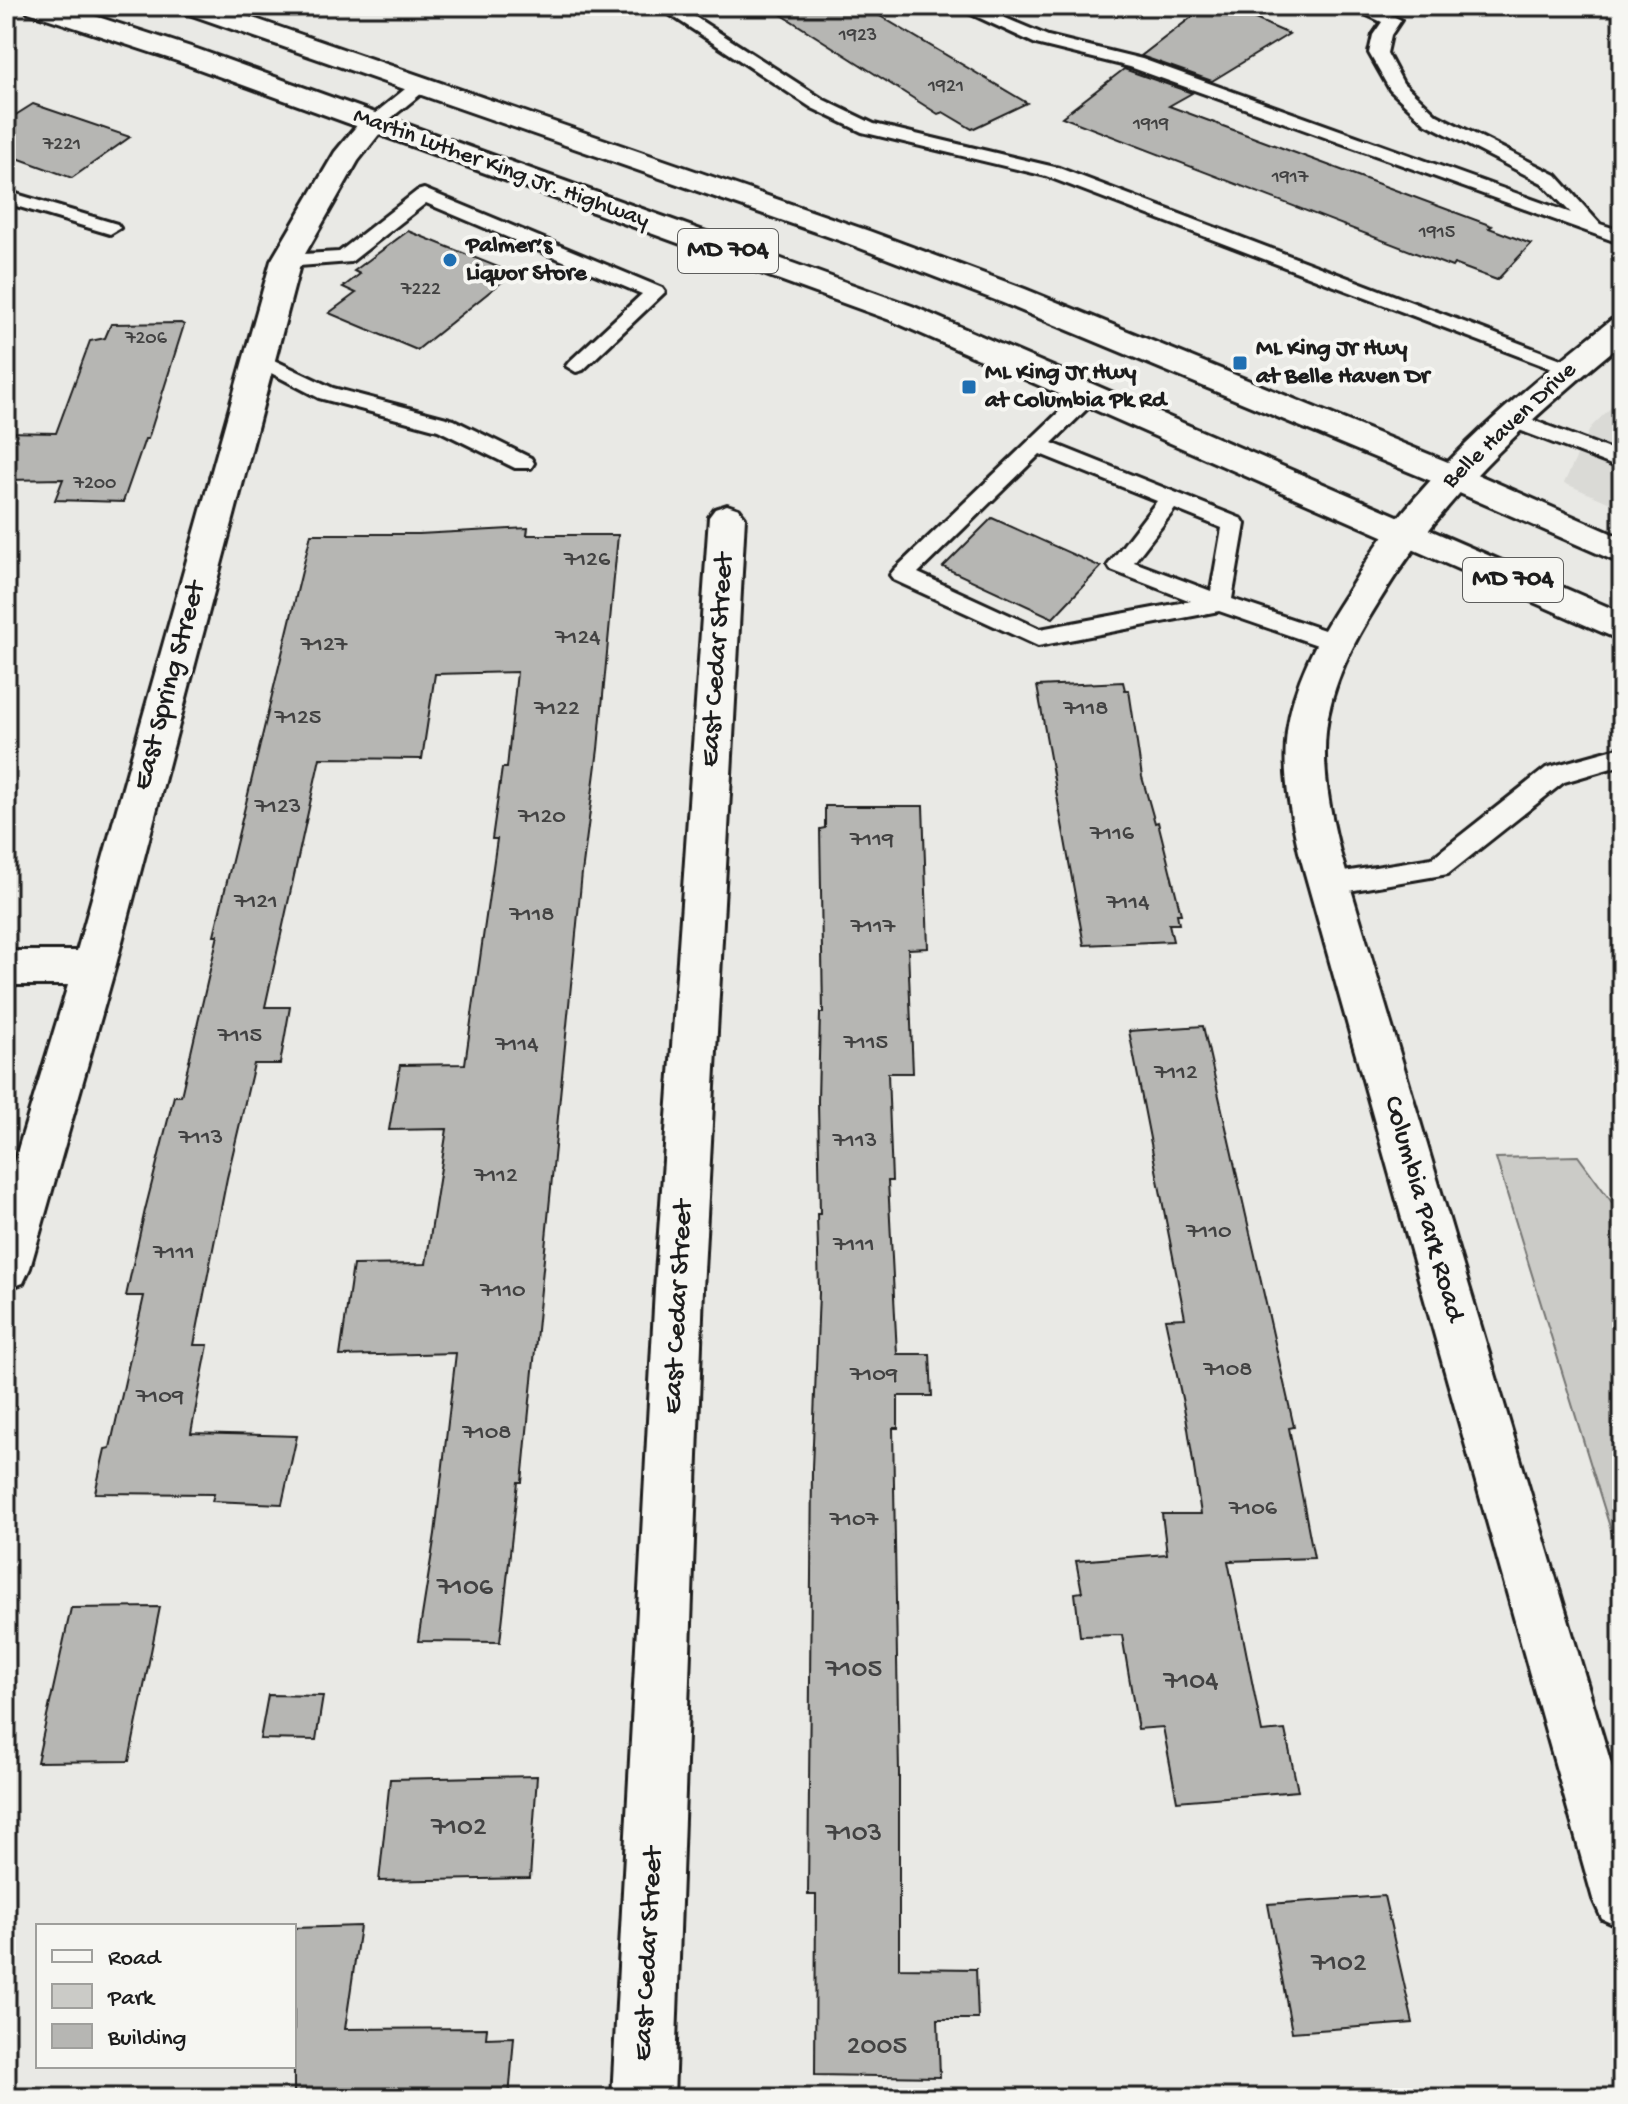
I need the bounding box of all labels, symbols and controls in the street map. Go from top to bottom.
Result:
house number: 1923 [838,25,877,48]
house number: 1921 [927,76,964,99]
street label: Martin Luther King Jr. Highway [349,102,653,236]
house number: 1919 [1132,114,1169,137]
house number: 7221 [42,134,81,157]
house number: 1917 [1271,167,1309,190]
house number: 1915 [1418,222,1455,245]
road number: MD 704 [678,229,778,273]
place label: Palmer’s Liquor Store [464,232,588,289]
marker: Palmer’s Liquor Store [441,251,459,269]
house number: 7222 [400,279,441,302]
house number: 7206 [124,328,168,351]
place label: ML King Jr Hwy at Belle Haven Dr [1255,335,1432,392]
marker: ML King Jr Hwy at Belle Haven Dr [1231,354,1249,372]
street label: Belle Haven Drive [1436,356,1583,496]
place label: ML King Jr Hwy at Columbia Pk Rd [984,359,1169,416]
marker: ML King Jr Hwy at Columbia Pk Rd [960,378,978,396]
house number: 7200 [73,473,116,496]
house number: 7126 [563,546,611,575]
street label: East Cedar Street [694,549,742,768]
road number: MD 704 [1463,558,1563,602]
street label: East Spring Street [126,576,214,794]
house number: 7124 [554,624,601,653]
house number: 7127 [300,631,348,660]
house number: 7122 [533,695,580,724]
house number: 7118 [1062,695,1109,724]
house number: 7125 [274,704,321,733]
house number: 7123 [254,793,301,822]
house number: 7120 [517,803,566,832]
house number: 7116 [1089,820,1135,849]
house number: 7119 [849,826,894,855]
house number: 7121 [233,888,278,917]
house number: 7114 [1105,889,1150,918]
house number: 7118 [508,901,555,930]
house number: 7117 [850,913,896,942]
house number: 7115 [217,1022,262,1051]
house number: 7115 [843,1029,888,1058]
house number: 7114 [494,1031,539,1060]
house number: 7112 [1153,1059,1198,1088]
street label: Columbia Park Road [1375,1092,1472,1328]
house number: 7113 [178,1124,223,1153]
house number: 7113 [832,1127,877,1156]
house number: 7112 [473,1162,518,1191]
street label: East Cedar Street [657,1197,701,1415]
house number: 7110 [1185,1218,1232,1247]
house number: 7111 [832,1231,875,1260]
house number: 7111 [152,1239,195,1268]
house number: 7110 [479,1277,526,1306]
house number: 7108 [1203,1356,1252,1385]
house number: 7109 [849,1361,898,1390]
house number: 7109 [135,1383,184,1412]
house number: 7108 [462,1419,511,1448]
house number: 7106 [1228,1495,1278,1524]
house number: 7107 [829,1506,879,1535]
house number: 7106 [436,1572,494,1605]
house number: 7105 [825,1654,882,1687]
house number: 7104 [1162,1666,1219,1699]
house number: 7102 [430,1812,487,1845]
house number: 7103 [825,1818,882,1851]
street label: East Cedar Street [627,1844,671,2062]
legend [36,1924,296,2068]
text: Road [108,1945,162,1974]
house number: 7102 [1310,1948,1367,1981]
text: Park [107,1985,156,2014]
text: Building [107,2025,186,2054]
house number: 2005 [847,2031,907,2064]

